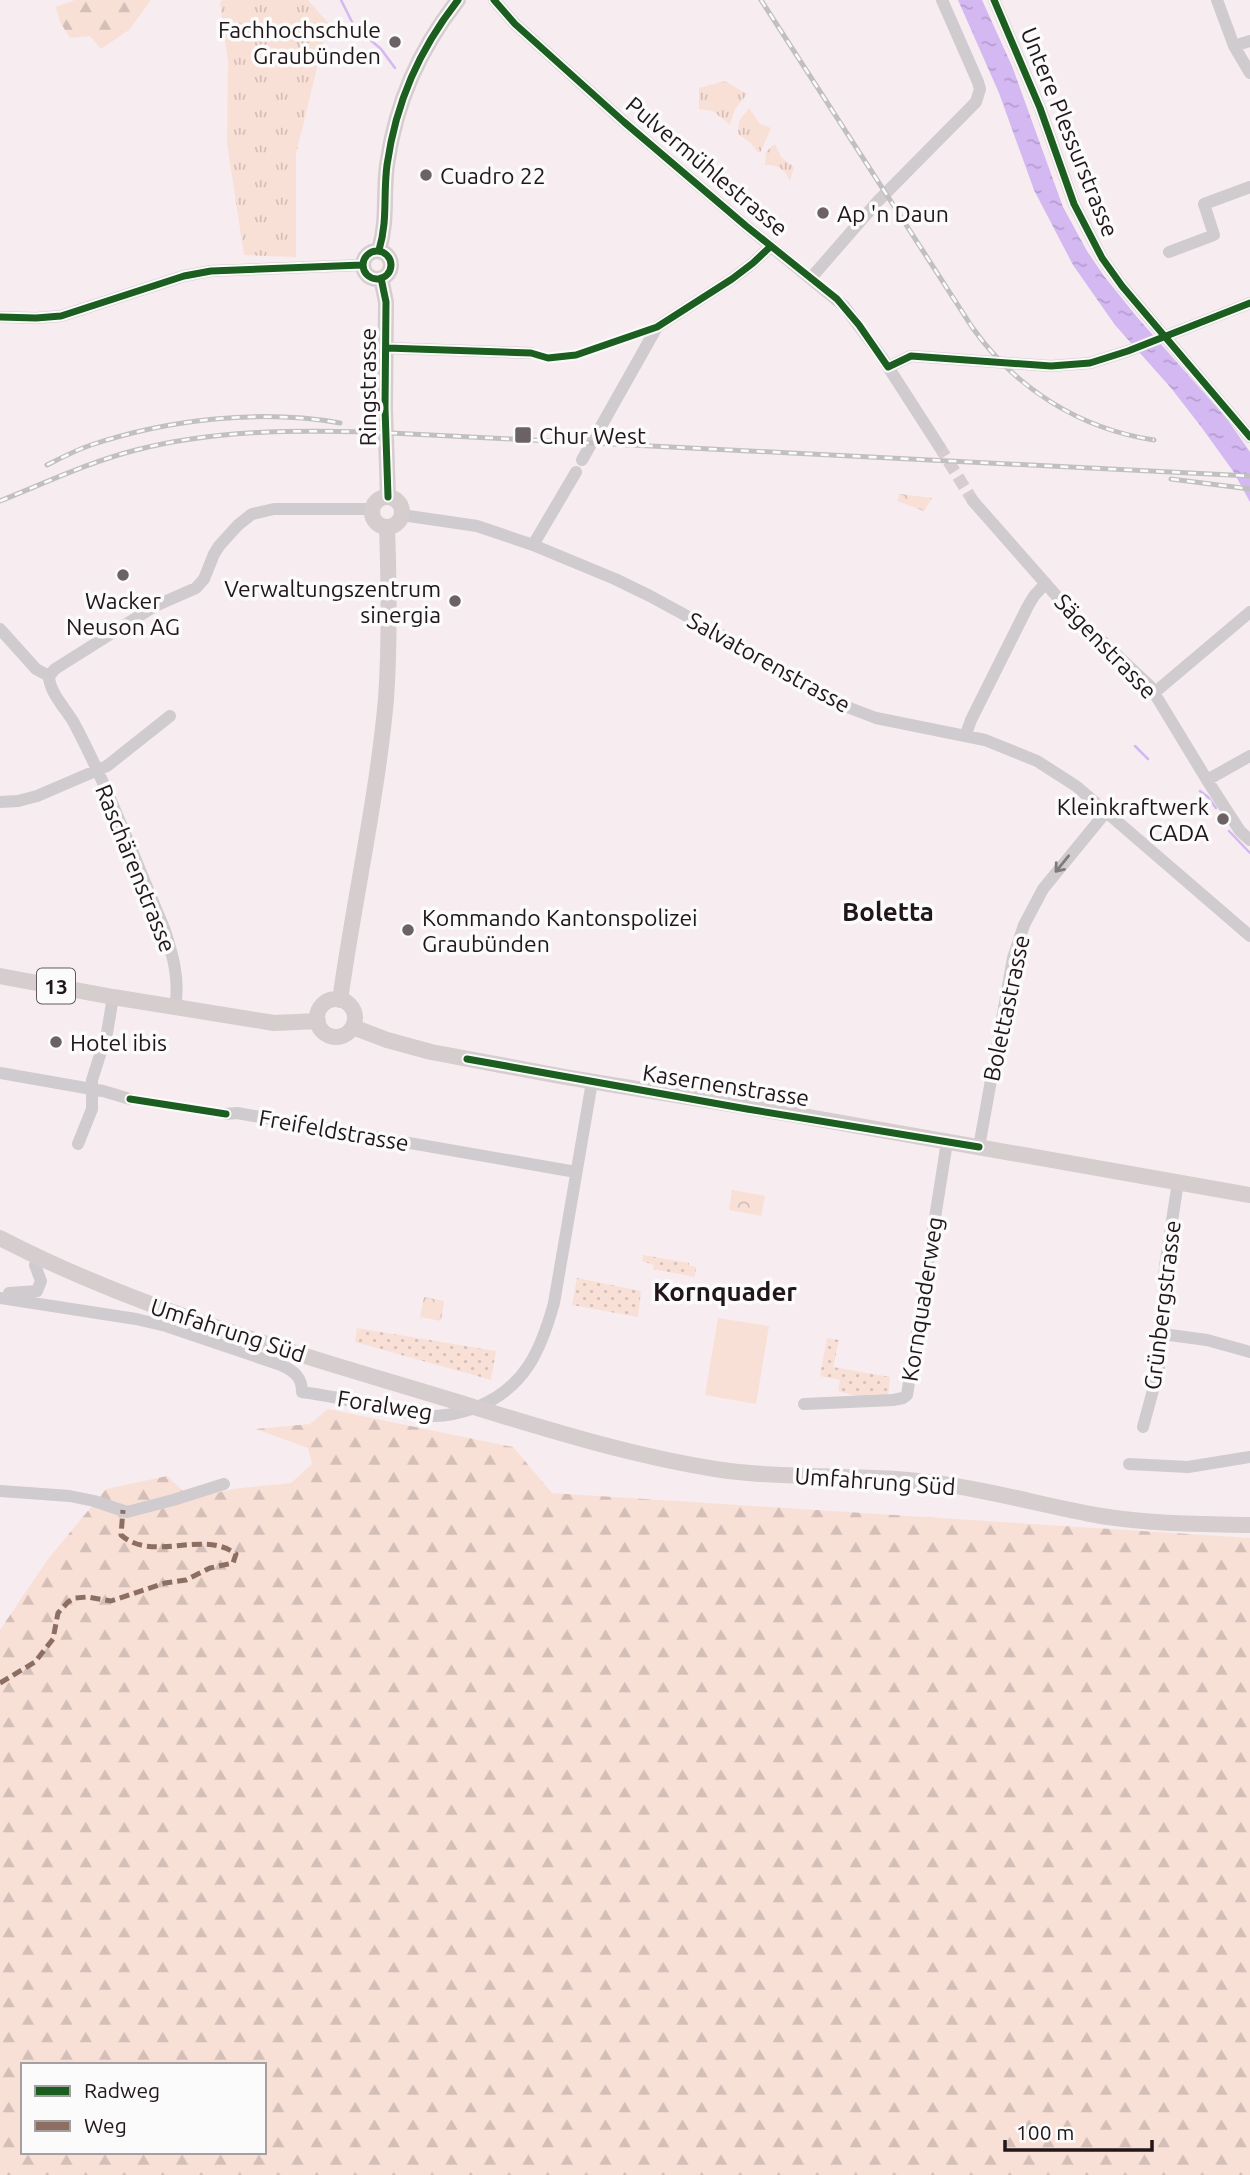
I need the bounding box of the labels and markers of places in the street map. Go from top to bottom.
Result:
place label: Fachhochschule Graubünden [218,17,381,68]
marker: Fachhochschule Graubünden [387,34,403,50]
place label: Cuadro 22 [440,163,546,188]
marker: Cuadro 22 [418,167,434,183]
place label: Ap 'n Daun [837,201,949,226]
marker: Ap 'n Daun [815,205,831,221]
place label: Chur West [539,423,646,448]
marker: Chur West [513,425,533,445]
marker: Wacker Neuson AG [115,567,131,583]
place label: Verwaltungszentrum sinergia [224,576,441,627]
place label: Wacker Neuson AG [66,588,180,639]
marker: Verwaltungszentrum sinergia [447,593,463,609]
place label: Kleinkraftwerk CADA [1057,794,1209,845]
marker: Kleinkraftwerk CADA [1215,811,1231,827]
place label: Kommando Kantonspolizei Graubünden [422,905,698,956]
marker: Kommando Kantonspolizei Graubünden [400,922,416,938]
place label: Hotel ibis [70,1030,167,1055]
marker: Hotel ibis [48,1034,64,1050]

